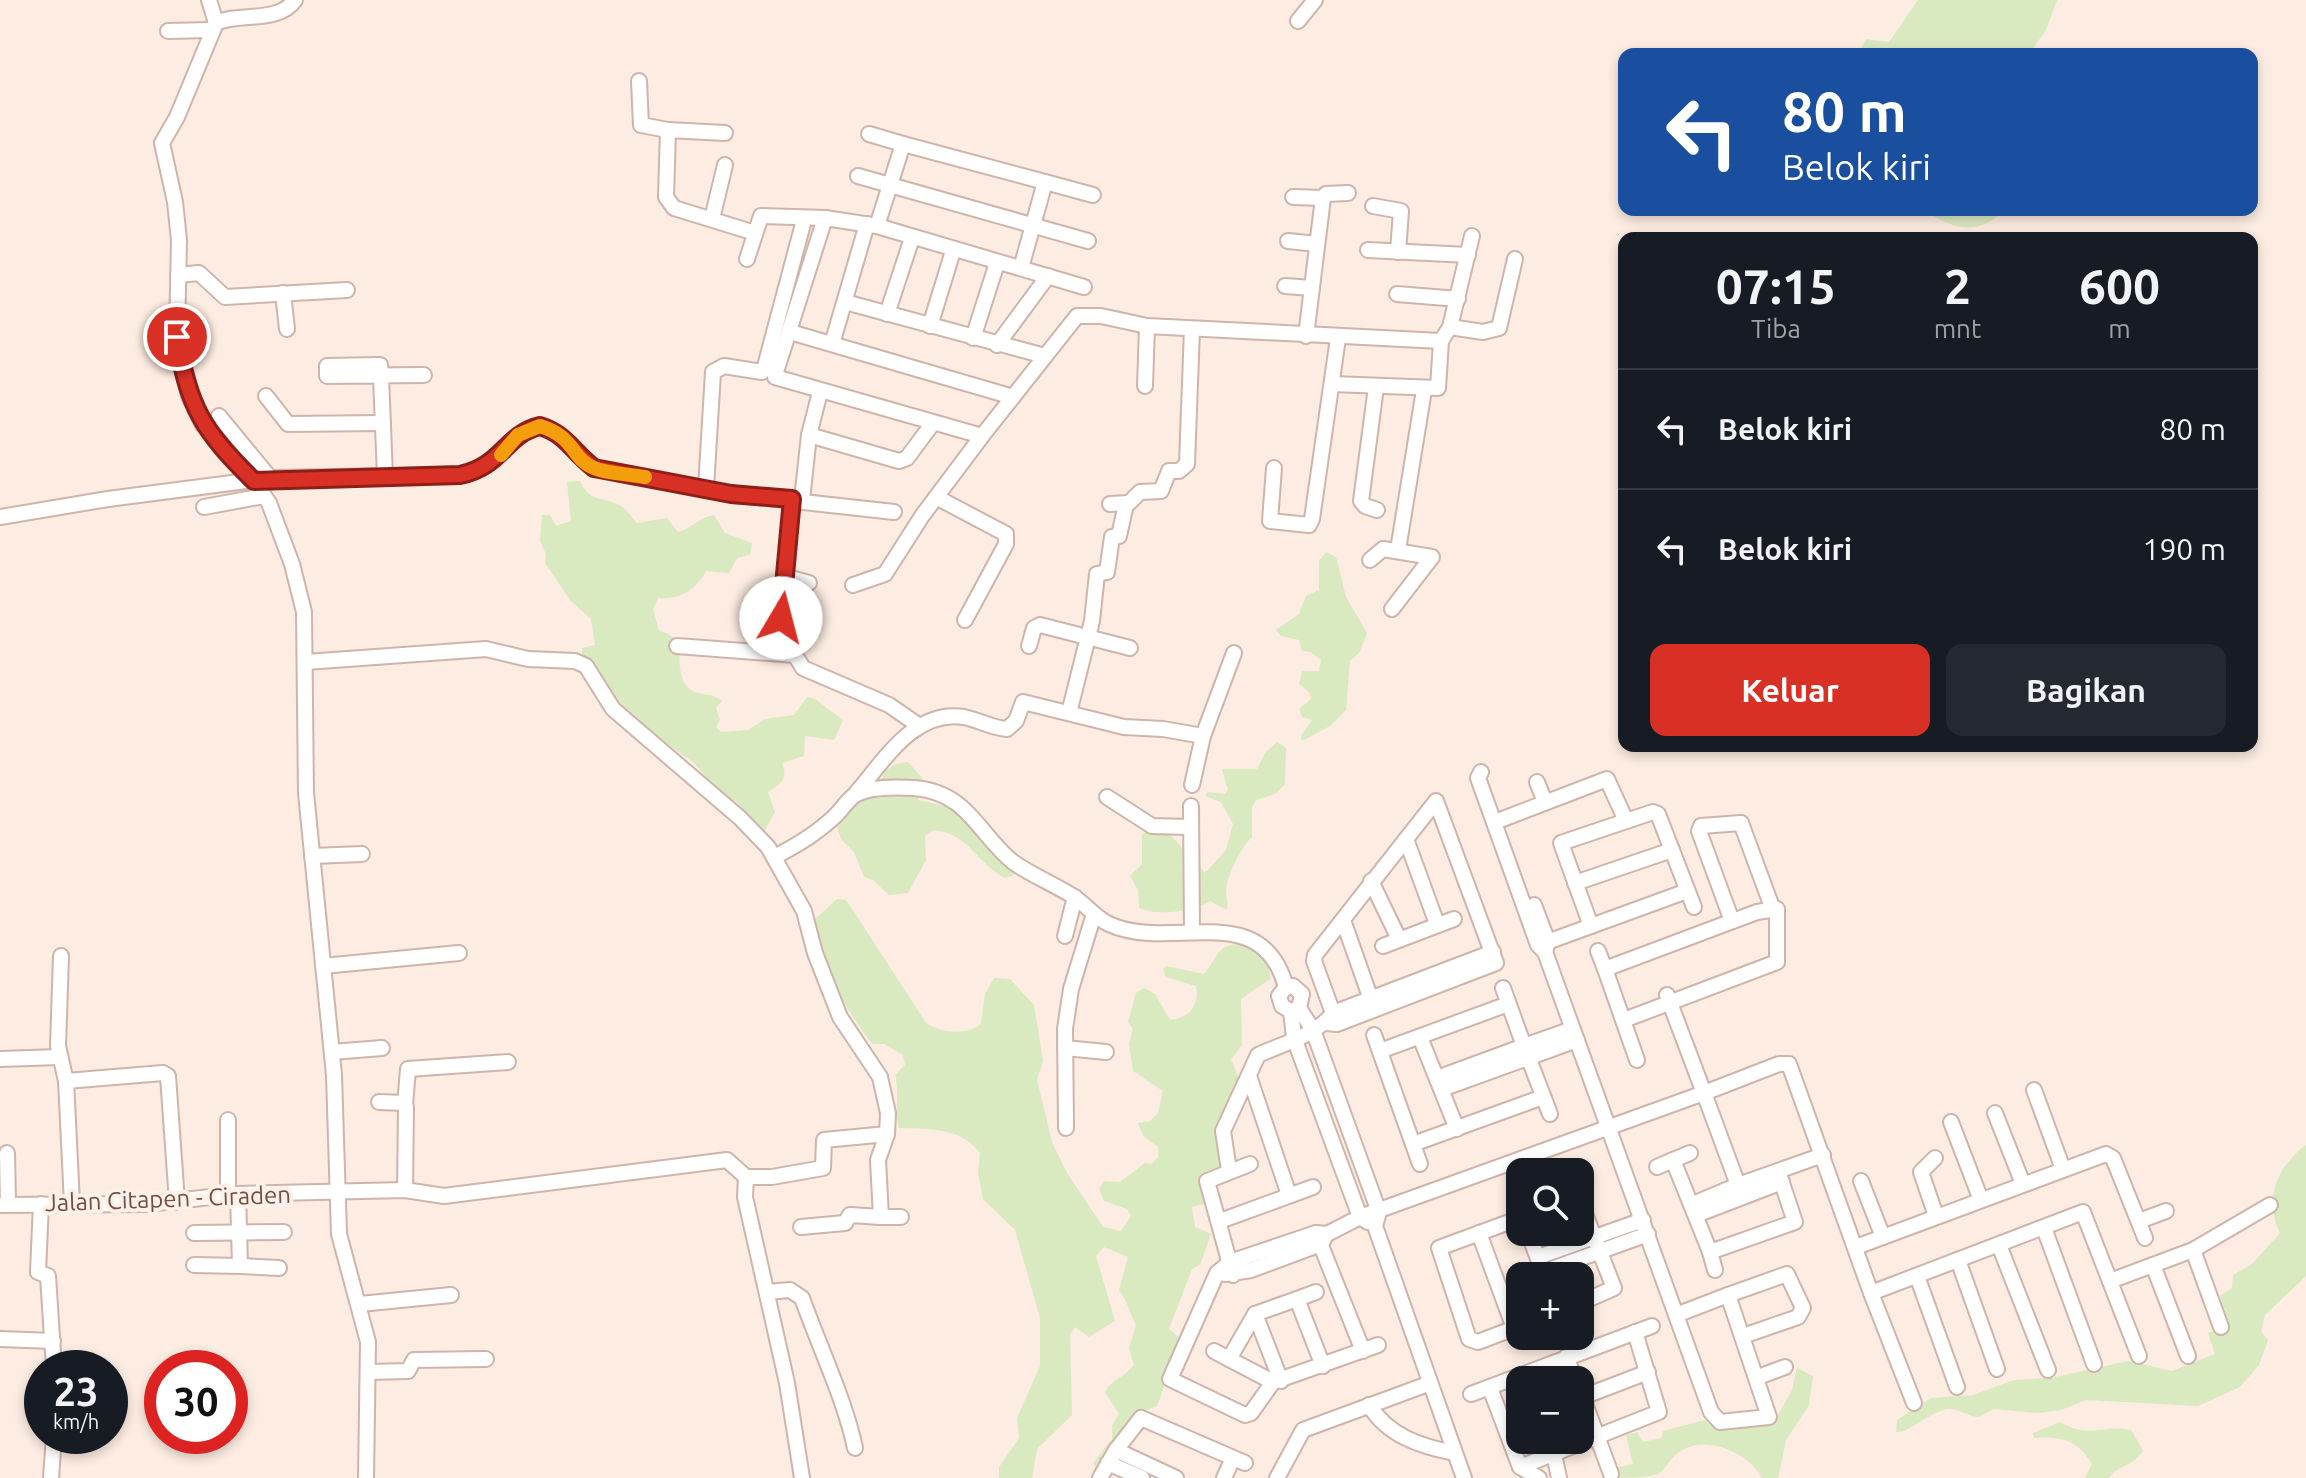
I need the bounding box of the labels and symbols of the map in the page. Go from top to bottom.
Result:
pin [143,303,211,371]
position arrow [739,576,823,660]
street label: Jalan Citapen - Ciraden [45,1181,291,1216]
speed limit sign: 30 [144,1350,248,1454]

